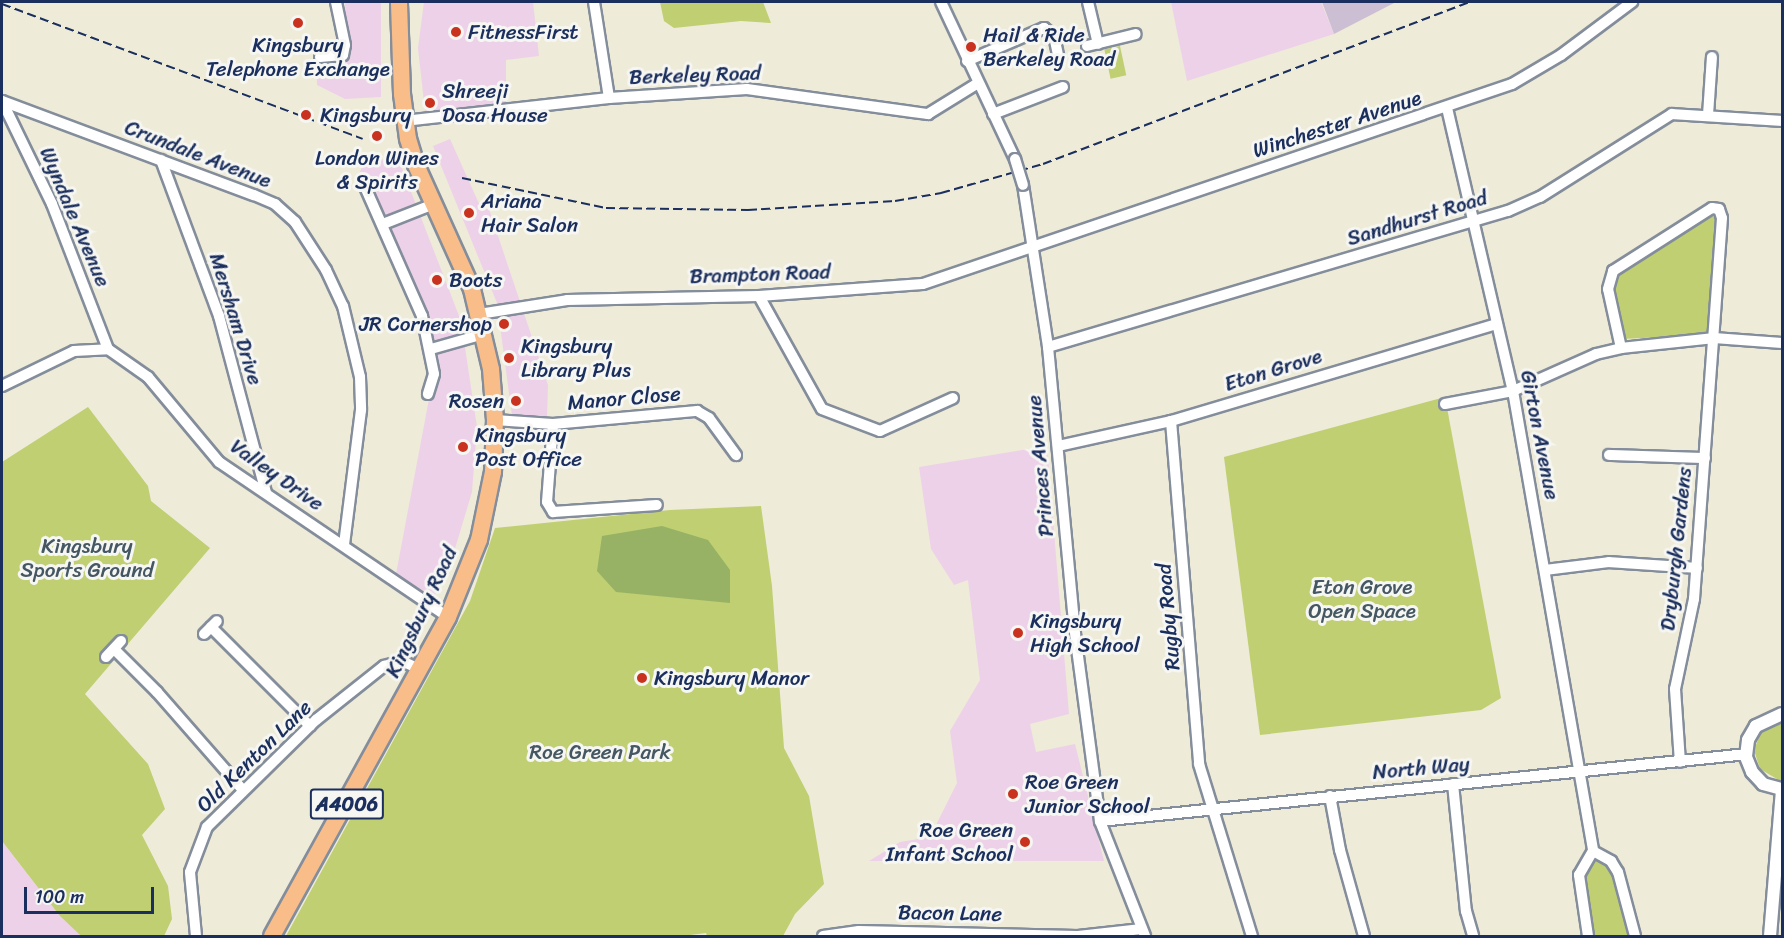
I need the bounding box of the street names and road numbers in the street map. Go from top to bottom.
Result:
street label: Berkeley Road [629,60,761,90]
street label: Winchester Avenue [1250,85,1424,163]
street label: Crundale Avenue [121,115,275,193]
street label: Wyndale Avenue [34,143,116,291]
street label: Sandhurst Road [1344,185,1490,251]
street label: Mersham Drive [204,250,268,388]
street label: Brampton Road [689,259,831,289]
street label: Eton Grove [1221,343,1325,397]
street label: Girton Avenue [1515,368,1565,502]
street label: Manor Close [566,380,682,416]
street label: Princes Avenue [1021,394,1059,538]
street label: Valley Drive [226,434,328,516]
street label: Dryburgh Gardens [1655,465,1697,633]
street label: Kingsbury Road [380,542,462,682]
street label: Rugby Road [1151,563,1185,671]
street label: Old Kenton Lane [191,695,317,817]
street label: North Way [1372,751,1470,785]
road number: A4006 [310,787,385,821]
street label: Bacon Lane [898,899,1002,927]

